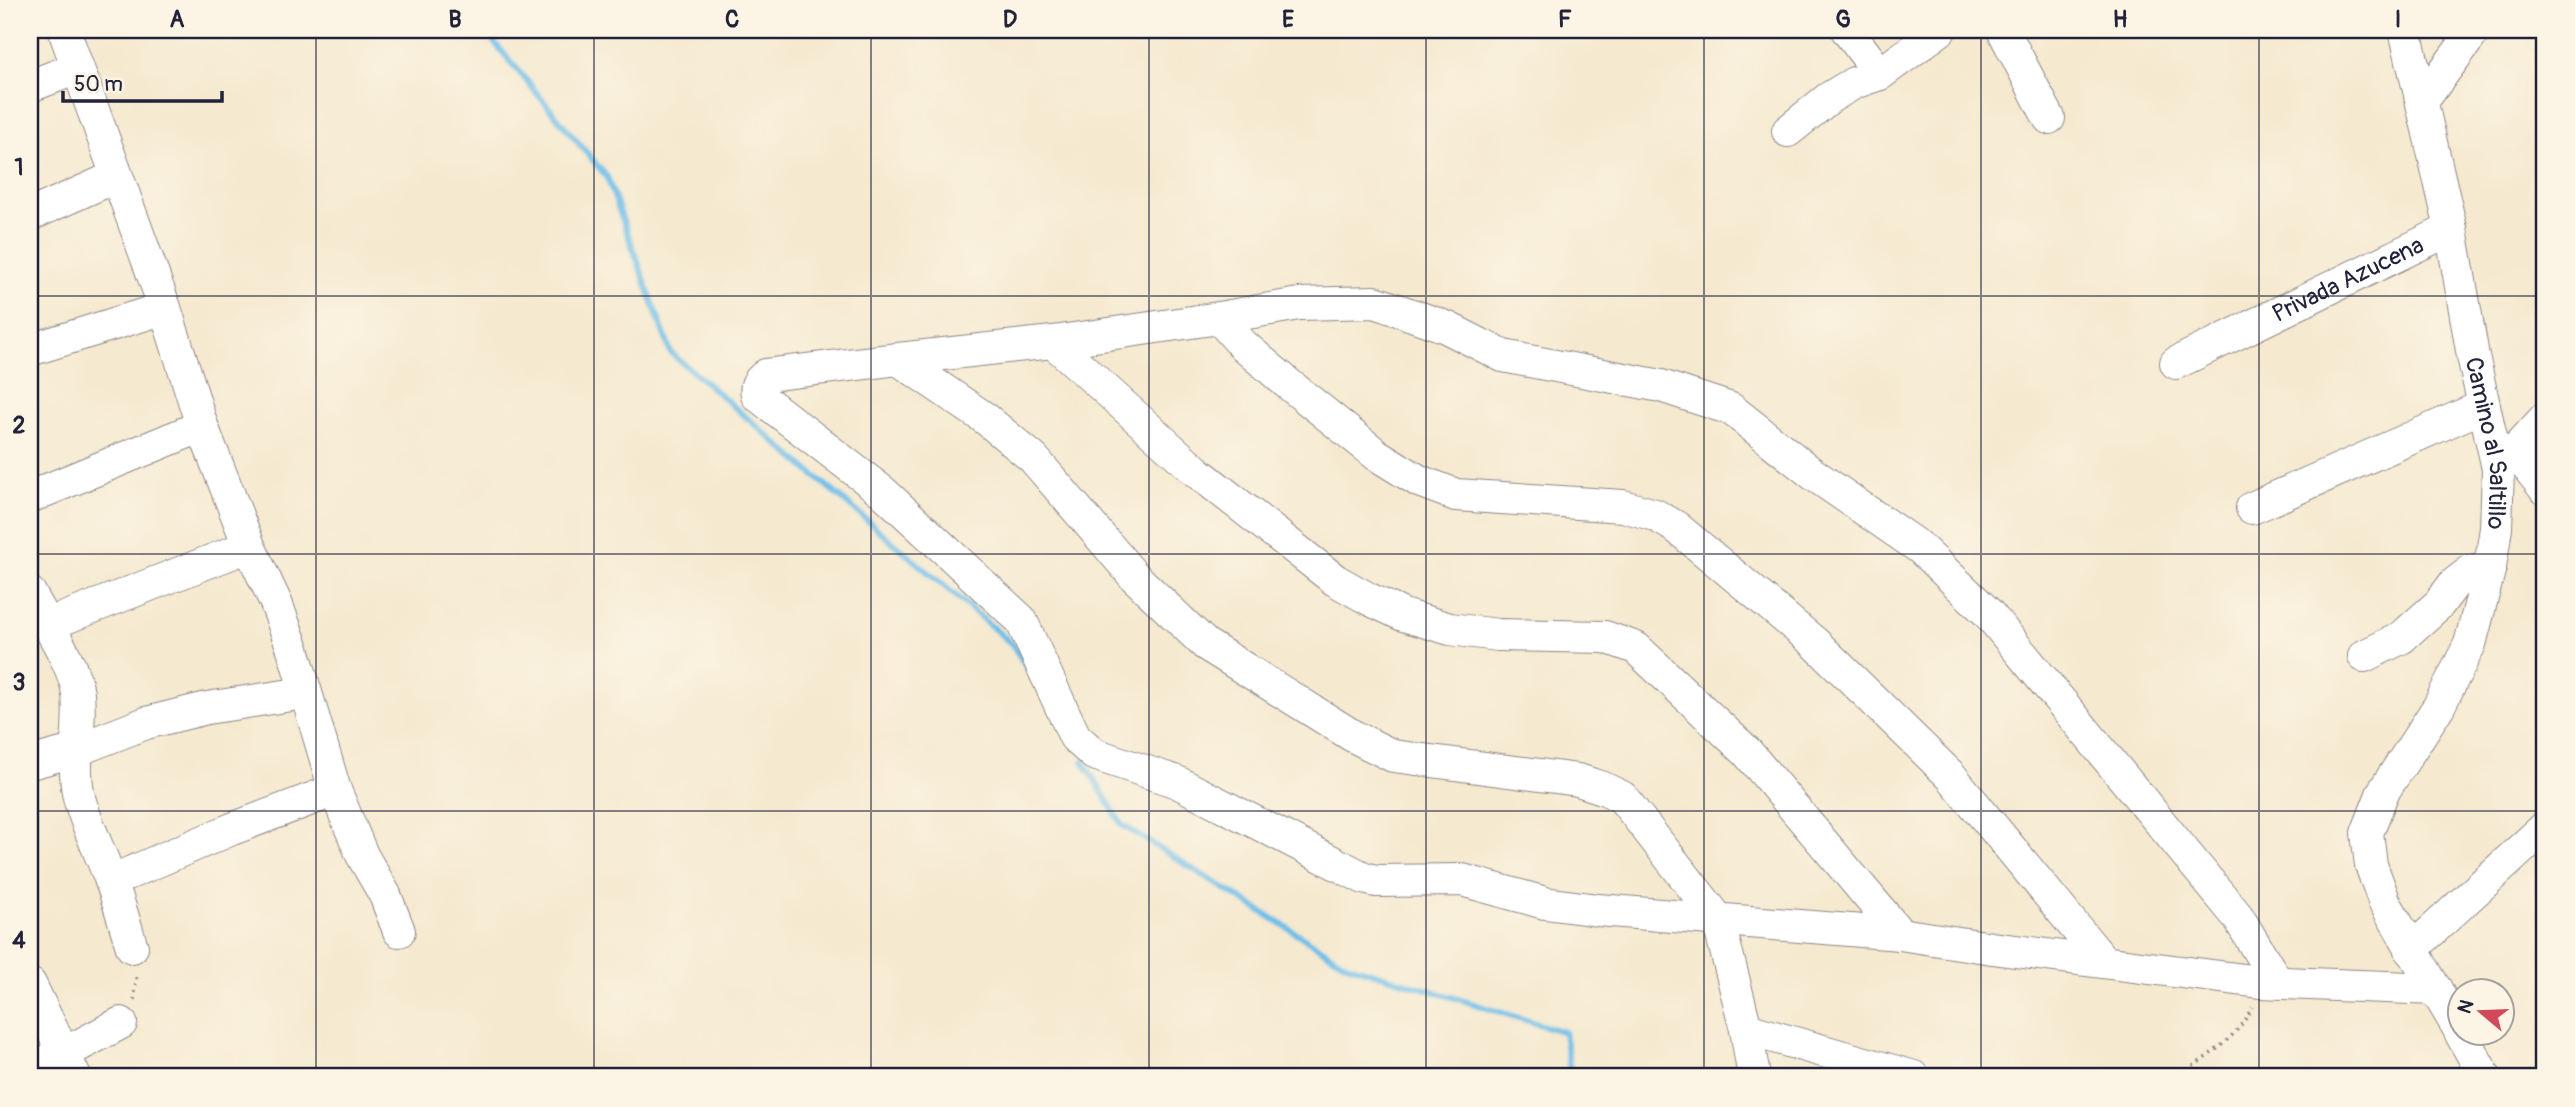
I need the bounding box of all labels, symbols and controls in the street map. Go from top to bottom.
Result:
text: A [170,5,185,34]
text: B [448,5,462,34]
text: C [725,5,739,34]
text: D [1003,5,1017,34]
text: E [1282,5,1294,34]
text: F [1558,5,1572,34]
text: G [1835,5,1851,34]
text: H [2113,5,2127,34]
text: I [2395,5,2401,34]
scale bar [63,60,222,104]
text: 50 m [74,71,123,98]
text: 1 [15,153,24,182]
street label: Privada Azucena [2268,231,2428,329]
street label: Camino al Saltillo [2459,354,2513,530]
text: 2 [13,411,26,440]
text: 3 [13,668,25,697]
text: 4 [12,926,26,955]
north arrow [2446,978,2516,1048]
text: N [2452,997,2479,1017]

